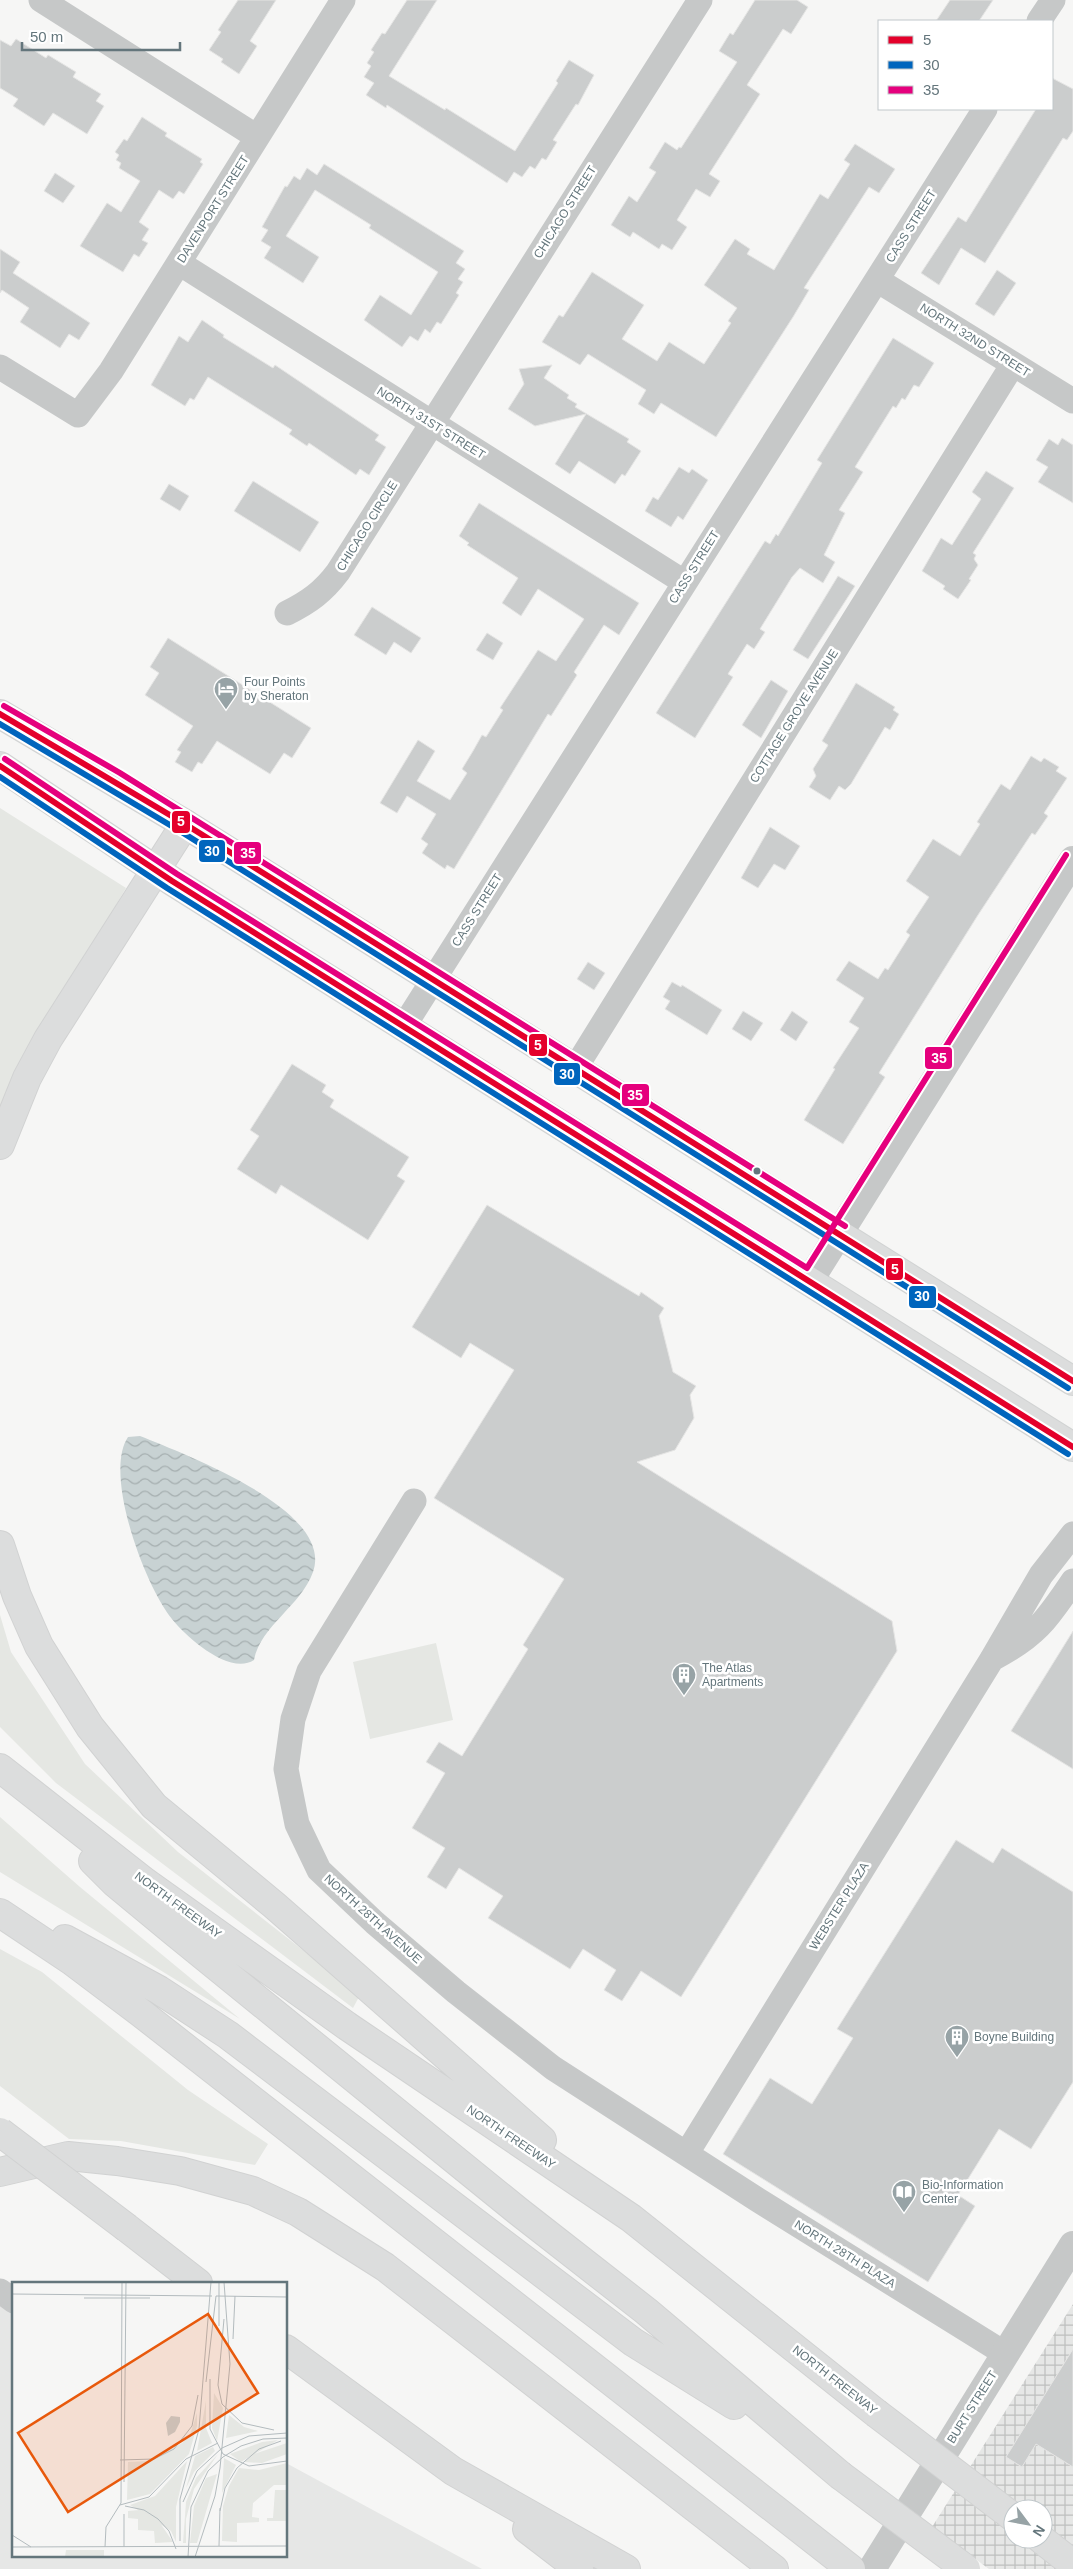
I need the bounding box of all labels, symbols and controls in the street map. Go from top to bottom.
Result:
scale bar [22,20,180,52]
legend [878,20,1053,110]
text: 50 m [30,28,63,45]
text: 5 [923,31,931,48]
text: 30 [923,56,940,73]
text: 35 [923,81,940,98]
street label: DAVENPORT STREET [174,152,252,265]
street label: CHICAGO STREET [531,162,600,261]
street label: CASS STREET [883,186,939,265]
street label: NORTH 32ND STREET [917,300,1033,380]
street label: NORTH 31ST STREET [374,384,488,462]
street label: CHICAGO CIRCLE [334,478,400,574]
street label: CASS STREET [666,527,722,606]
street label: COTTAGE GROVE AVENUE [747,647,841,785]
place label: Four Points by Sheraton [244,675,309,703]
hotel icon: Four Points by Sheraton [213,676,239,710]
line badge: 5 [171,810,191,834]
text: 5 [177,813,185,829]
line badge: 30 [198,839,226,863]
line badge: 35 [233,841,262,865]
text: 30 [204,843,220,859]
text: 35 [240,845,256,861]
street label: CASS STREET [449,870,505,949]
line badge: 5 [528,1033,548,1057]
text: 5 [534,1037,542,1053]
line badge: 35 [924,1046,953,1070]
text: 35 [931,1050,947,1066]
line badge: 30 [553,1062,581,1086]
text: 30 [559,1066,575,1082]
line badge: 35 [621,1083,650,1107]
text: 35 [627,1087,643,1103]
unlabelled marker [752,1166,762,1176]
line badge: 5 [885,1257,904,1281]
text: 5 [891,1261,899,1277]
line badge: 30 [908,1285,937,1309]
text: 30 [914,1288,930,1304]
place label: The Atlas Apartments [702,1661,763,1689]
building icon: The Atlas Apartments [671,1662,697,1696]
street label: WEBSTER PLAZA [806,1860,872,1952]
street label: NORTH FREEWAY [132,1869,224,1941]
street label: NORTH 28TH AVENUE [321,1872,425,1966]
building icon: Boyne Building [944,2024,970,2058]
place label: Boyne Building [974,2030,1054,2044]
street label: NORTH FREEWAY [464,2102,558,2172]
place label: Bio-Information Center [922,2178,1003,2206]
library icon: Bio-Information Center [891,2179,917,2213]
street label: NORTH 28TH PLAZA [792,2217,898,2291]
inset map [12,2282,288,2556]
street label: NORTH FREEWAY [790,2343,880,2417]
street label: BURT STREET [944,2368,1000,2446]
north arrow [1003,2499,1053,2549]
text: N [1030,2522,1048,2539]

